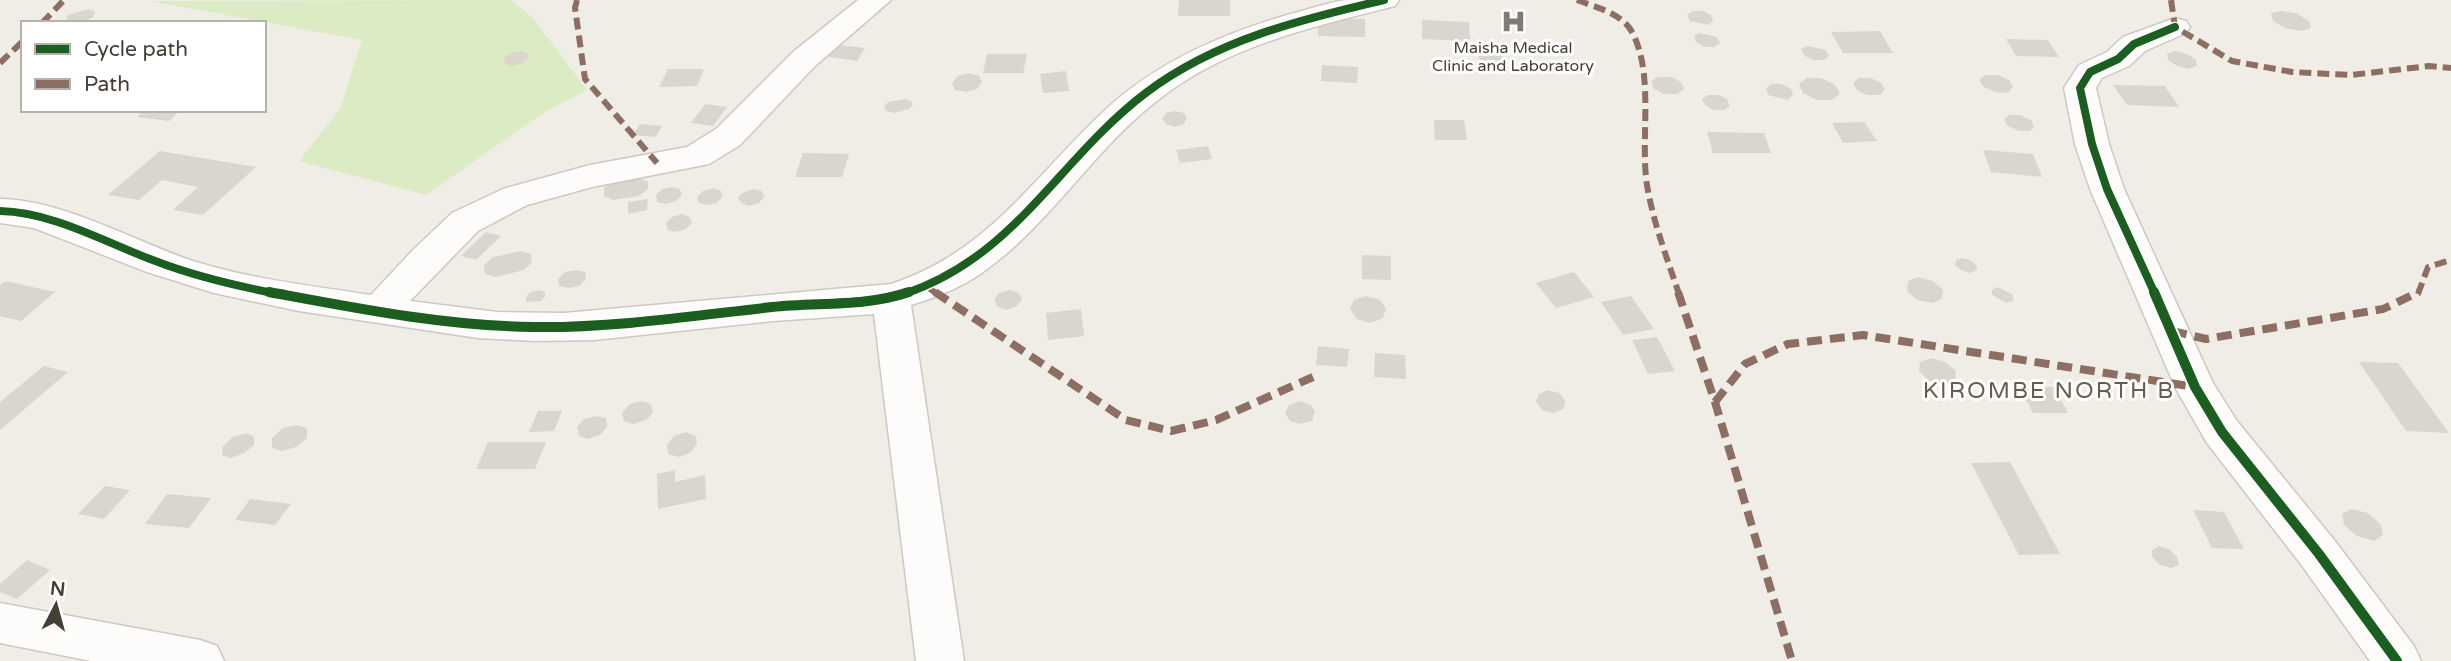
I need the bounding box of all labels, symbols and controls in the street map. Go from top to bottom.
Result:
hospital icon: Maisha Medical Clinic and Laboratory [1499,8,1527,36]
legend [21,21,266,112]
text: Cycle path [84,37,188,62]
place label: Maisha Medical Clinic and Laboratory [1432,38,1594,76]
text: Path [84,72,130,97]
district label: KIROMBE NORTH B [1923,377,2175,405]
north arrow [21,570,91,640]
text: N [49,577,66,601]

